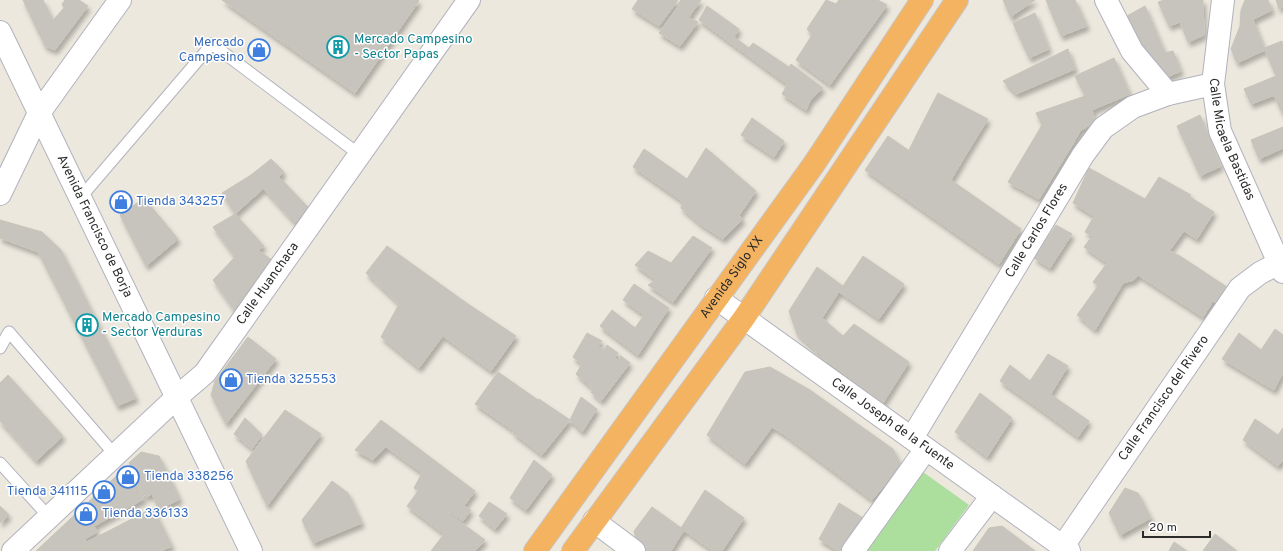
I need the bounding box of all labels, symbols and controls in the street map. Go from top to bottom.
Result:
place label: Mercado Campesino - Sector Papas [354,32,473,63]
building icon: Mercado Campesino - Sector Papas [325,34,351,60]
place label: Mercado Campesino [179,35,244,66]
shop icon: Mercado Campesino [246,37,272,63]
street label: Calle Micaela Bastidas [1205,77,1258,203]
street label: Avenida Francisco de Borja [53,152,135,300]
street label: Calle Carlos Flores [1002,181,1072,281]
shop icon: Tienda 343257 [108,189,134,215]
place label: Tienda 343257 [136,194,225,210]
street label: Avenida Siglo XX [697,233,767,322]
street label: Calle Huanchaca [233,240,303,328]
place label: Mercado Campesino - Sector Verduras [102,310,221,341]
building icon: Mercado Campesino - Sector Verduras [74,312,100,338]
street label: Calle Francisco del Rivero [1116,332,1213,464]
shop icon: Tienda 325553 [218,367,244,393]
place label: Tienda 325553 [246,372,336,388]
street label: Calle Joseph de la Fuente [828,375,957,474]
shop icon: Tienda 338256 [115,464,141,490]
place label: Tienda 338256 [144,469,234,485]
shop icon: Tienda 341115 [91,479,117,505]
place label: Tienda 341115 [7,484,88,500]
shop icon: Tienda 336133 [73,501,99,527]
place label: Tienda 336133 [102,506,189,522]
scale bar [1143,513,1210,539]
text: 20 m [1149,520,1177,536]

